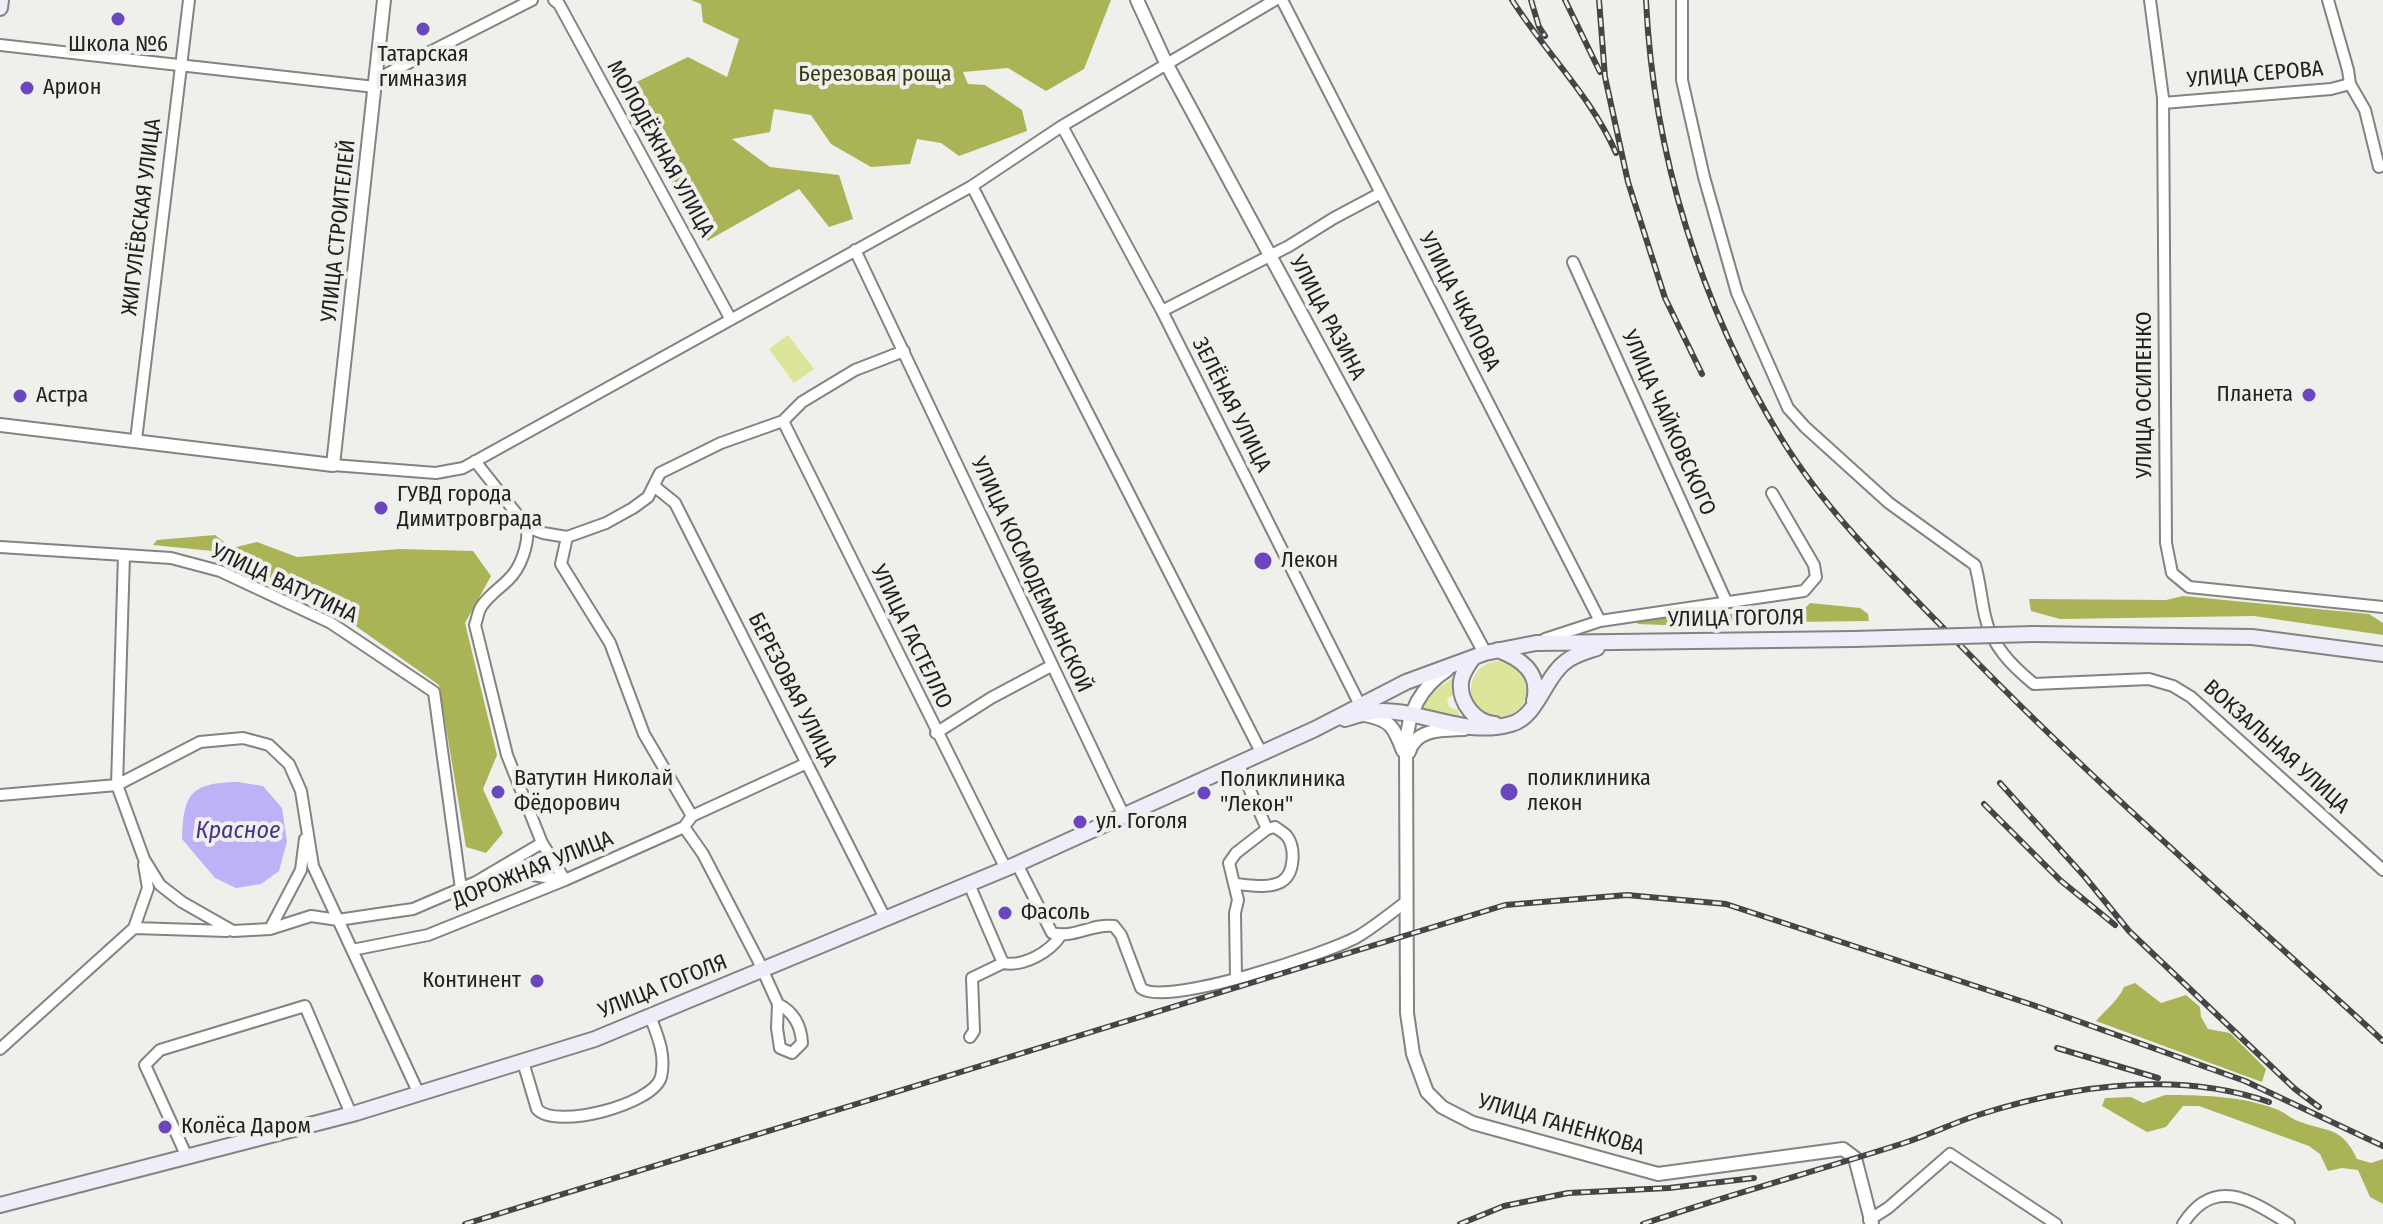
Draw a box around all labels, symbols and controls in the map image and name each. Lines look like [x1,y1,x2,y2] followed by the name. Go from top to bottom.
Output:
[109,10,127,28] marker: Школа №6
[414,20,432,38] marker: Татарская гимназия
[68,32,168,58] place label: Школа №6
[377,42,469,94] place label: Татарская гимназия
[601,56,719,242] street label: МОЛОДЁЖНАЯ УЛИЦА
[2186,56,2324,94] street label: УЛИЦА СЕРОВА
[798,62,952,88] park label: Березовая роща
[43,75,101,101] place label: Арион
[18,79,36,97] marker: Арион
[117,117,167,317] street label: ЖИГУЛЁВСКАЯ УЛИЦА
[316,138,362,324] street label: УЛИЦА СТРОИТЕЛЕЙ
[1413,228,1505,376] street label: УЛИЦА ЧКАЛОВА
[1283,251,1371,385] street label: УЛИЦА РАЗИНА
[2132,311,2158,479] street label: УЛИЦА ОСИПЕНКО
[1615,326,1721,520] street label: УЛИЦА ЧАЙКОВСКОГО
[1186,333,1276,477] street label: ЗЕЛЁНАЯ УЛИЦА
[2217,382,2293,408] place label: Планета
[36,383,88,409] place label: Астра
[2300,386,2318,404] marker: Планета
[11,387,29,405] marker: Астра
[965,453,1097,697] street label: УЛИЦА КОСМОДЕМЬЯНСКОЙ
[397,482,542,534] place label: ГУВД города Димитровграда
[372,499,390,517] marker: ГУВД города Димитровграда
[207,539,361,629] street label: УЛИЦА ВАТУТИНА
[1281,548,1338,574] place label: Лекон
[1252,550,1274,572] marker: Лекон
[865,561,957,713] street label: УЛИЦА ГАСТЕЛЛО
[1668,605,1804,633] street label: УЛИЦА ГОГОЛЯ
[742,608,842,772] street label: БЕРЕЗОВАЯ УЛИЦА
[2198,675,2354,819] street label: ВОКЗАЛЬНАЯ УЛИЦА
[514,766,673,818] place label: Ватутин Николай Фёдорович
[1527,766,1651,818] place label: поликлиника лекон
[1220,767,1345,818] place label: Поликлиника "Лекон"
[1498,781,1520,803] marker: поликлиника лекон
[489,783,507,801] marker: Ватутин Николай Фёдорович
[1195,784,1213,802] marker: Поликлиника "Лекон"
[1096,809,1188,835] place label: ул. Гоголя
[1071,813,1089,831] marker: ул. Гоголя
[196,817,280,845] water label: Красное
[449,826,617,914] street label: ДОРОЖНАЯ УЛИЦА
[1021,900,1090,926] place label: Фасоль
[996,904,1014,922] marker: Фасоль
[595,949,731,1025] street label: УЛИЦА ГОГОЛЯ
[422,968,521,994] place label: Континент
[528,972,546,990] marker: Континент
[1475,1089,1647,1161] street label: УЛИЦА ГАНЕНКОВА
[181,1114,311,1140] place label: Колёса Даром
[156,1118,174,1136] marker: Колёса Даром

